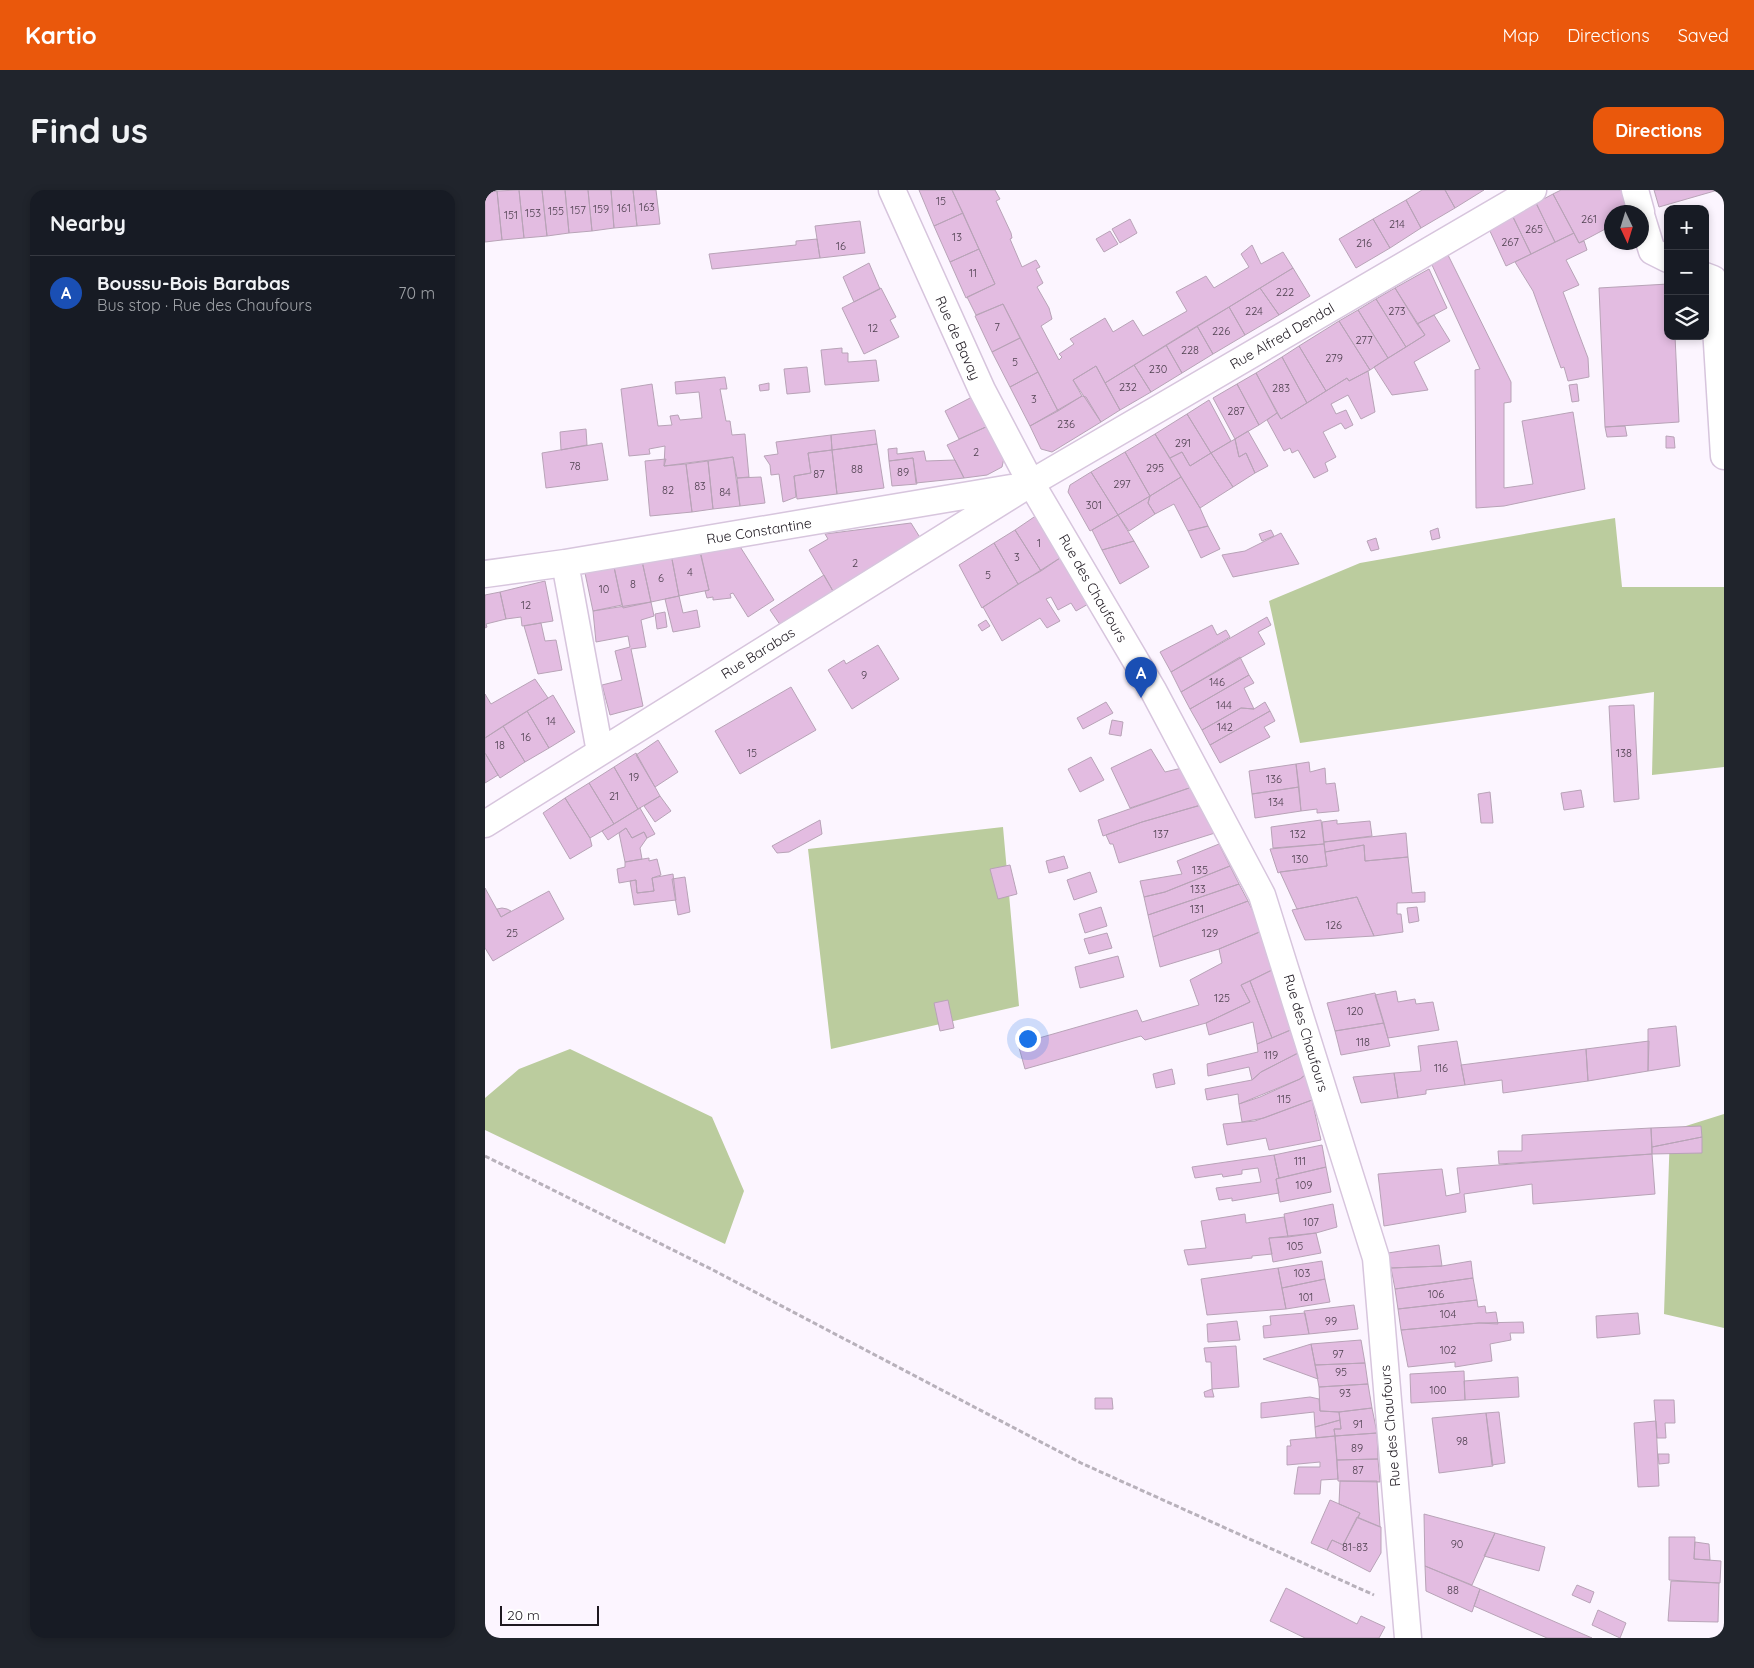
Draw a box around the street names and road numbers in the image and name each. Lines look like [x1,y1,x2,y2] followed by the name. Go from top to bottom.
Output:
[931,293,985,383] street label: Rue de Bavay
[1226,299,1338,373] street label: Rue Alfred Dendal
[705,514,813,548] street label: Rue Constantine
[1055,531,1131,645] street label: Rue des Chaufours
[718,623,798,683] street label: Rue Barabas
[1280,972,1332,1094] street label: Rue des Chaufours
[1376,1364,1404,1488] street label: Rue des Chaufours

